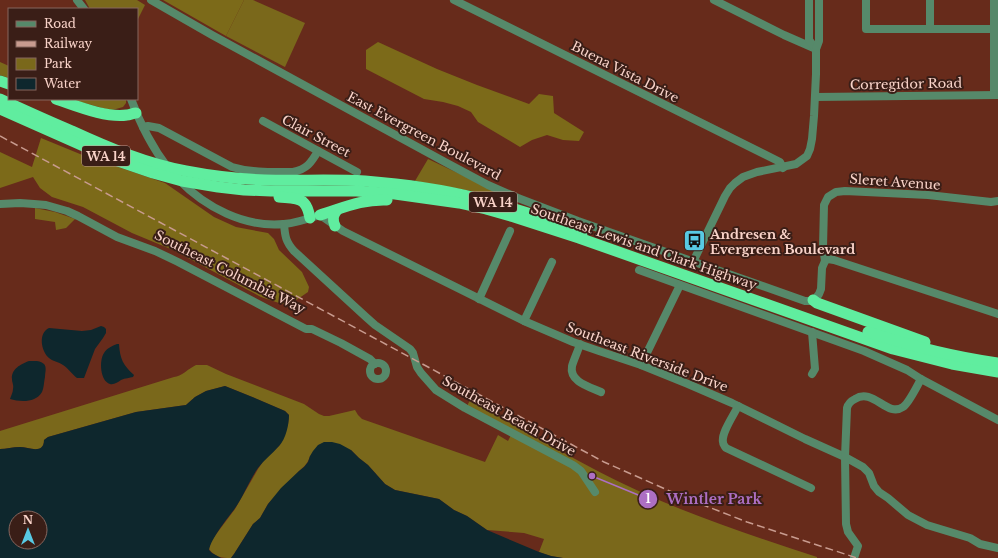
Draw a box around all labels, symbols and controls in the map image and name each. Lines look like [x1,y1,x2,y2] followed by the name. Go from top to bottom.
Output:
[8,8,138,100] legend
[44,16,76,31] text: Road
[44,36,93,51] text: Railway
[568,38,682,106] street label: Buena Vista Drive
[44,56,72,71] text: Park
[850,75,963,93] street label: Corregidor Road
[43,76,81,91] text: Water
[344,88,504,184] street label: East Evergreen Boulevard
[279,111,353,161] street label: Clair Street
[82,146,130,166] road number: WA 14
[849,170,941,194] street label: Sleret Avenue
[469,192,517,212] road number: WA 14
[529,200,760,294] street label: Southeast Lewis and Clark Highway
[709,226,855,258] place label: Andresen & Evergreen Boulevard
[152,227,309,318] street label: Southeast Columbia Way
[682,228,708,254] bus stop icon: Andresen & Evergreen Boulevard
[564,318,730,396] street label: Southeast Riverside Drive
[439,372,579,460] street label: Southeast Beach Drive
[638,486,770,512] callout: Wintler Park
[665,490,762,508] text: Wintler Park
[645,491,651,506] text: 1
[8,510,48,550] north arrow
[23,513,34,527] text: N

